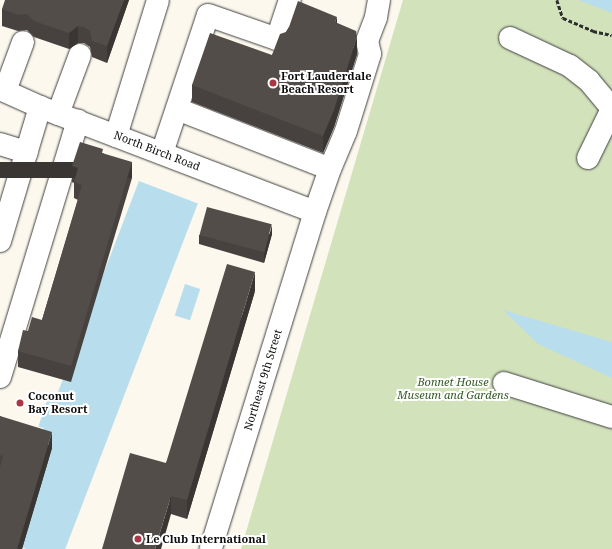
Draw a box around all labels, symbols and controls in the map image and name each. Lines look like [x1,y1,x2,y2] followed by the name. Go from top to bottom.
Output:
[281,70,371,96] place label: Fort Lauderdale Beach Resort
[268,78,278,88] marker: Fort Lauderdale Beach Resort
[112,128,202,174] street label: North Birch Road
[241,328,285,432] street label: Northeast 9th Street
[397,376,509,402] park label: Bonnet House Museum and Gardens
[28,390,87,416] place label: Coconut Bay Resort
[15,398,25,408] marker: Coconut Bay Resort
[146,532,266,546] place label: Le Club International
[133,534,143,544] marker: Le Club International

